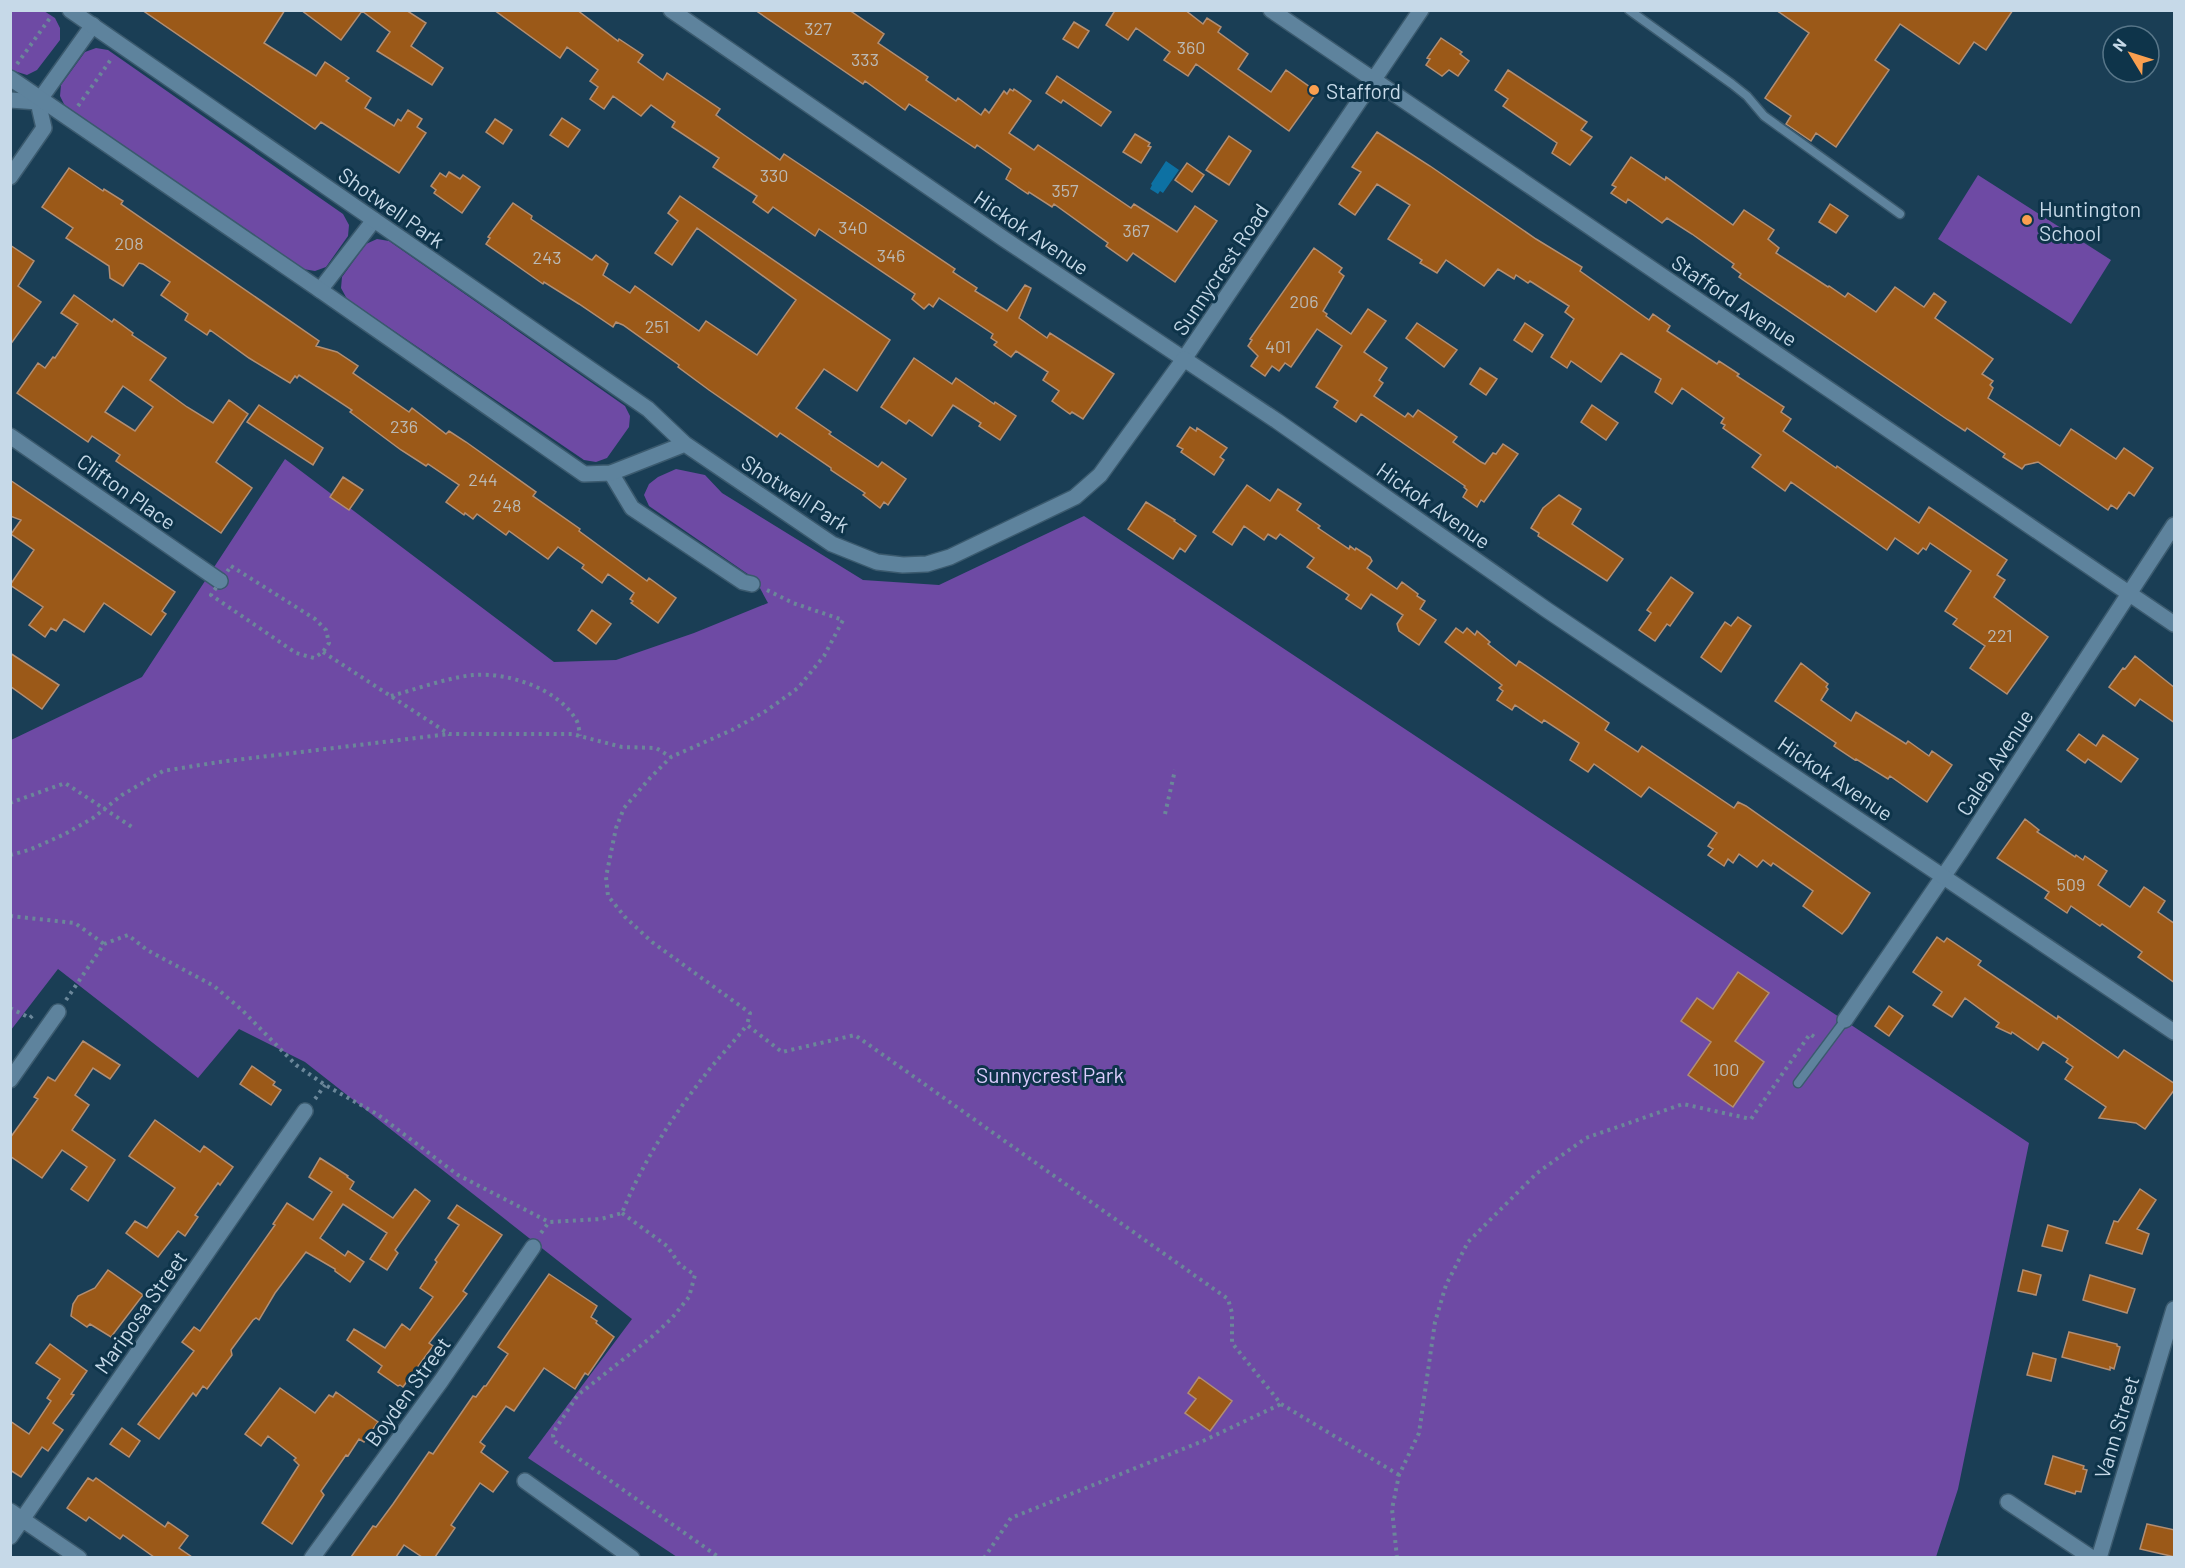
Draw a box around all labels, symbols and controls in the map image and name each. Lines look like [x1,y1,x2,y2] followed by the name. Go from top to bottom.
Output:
[804,17,832,39] house number: 327
[2101,24,2161,84] north arrow
[2108,34,2130,54] text: N
[1177,36,1205,58] house number: 360
[851,48,879,70] house number: 333
[1326,78,1401,103] place label: Stafford
[1307,83,1321,97] marker: Stafford
[334,161,450,253] street label: Shotwell Park
[760,164,788,186] house number: 330
[1051,179,1079,201] house number: 357
[970,184,1094,280] street label: Hickok Avenue
[2039,196,2141,245] place label: Huntington School
[1167,199,1273,339] street label: Sunnycrest Road
[2020,213,2034,227] marker: Huntington School
[838,216,868,238] house number: 340
[1122,219,1150,241] house number: 367
[114,232,144,254] house number: 208
[877,244,905,266] house number: 346
[533,246,561,268] house number: 243
[1668,249,1802,351] street label: Stafford Avenue
[1289,290,1319,312] house number: 206
[645,315,669,337] house number: 251
[1265,335,1291,357] house number: 401
[390,415,418,437] house number: 236
[73,448,181,534] street label: Clifton Place
[737,449,855,537] street label: Shotwell Park
[1372,457,1496,553] street label: Hickok Avenue
[468,468,498,490] house number: 244
[493,494,521,516] house number: 248
[1987,624,2013,646] house number: 221
[1950,704,2038,820] street label: Caleb Avenue
[1774,730,1898,826] street label: Hickok Avenue
[2057,873,2085,895] house number: 509
[1713,1058,1739,1080] house number: 100
[976,1062,1124,1087] park label: Sunnycrest Park
[88,1246,192,1378] street label: Mariposa Street
[359,1331,455,1451] street label: Boyden Street
[2089,1373,2143,1481] street label: Vann Street

